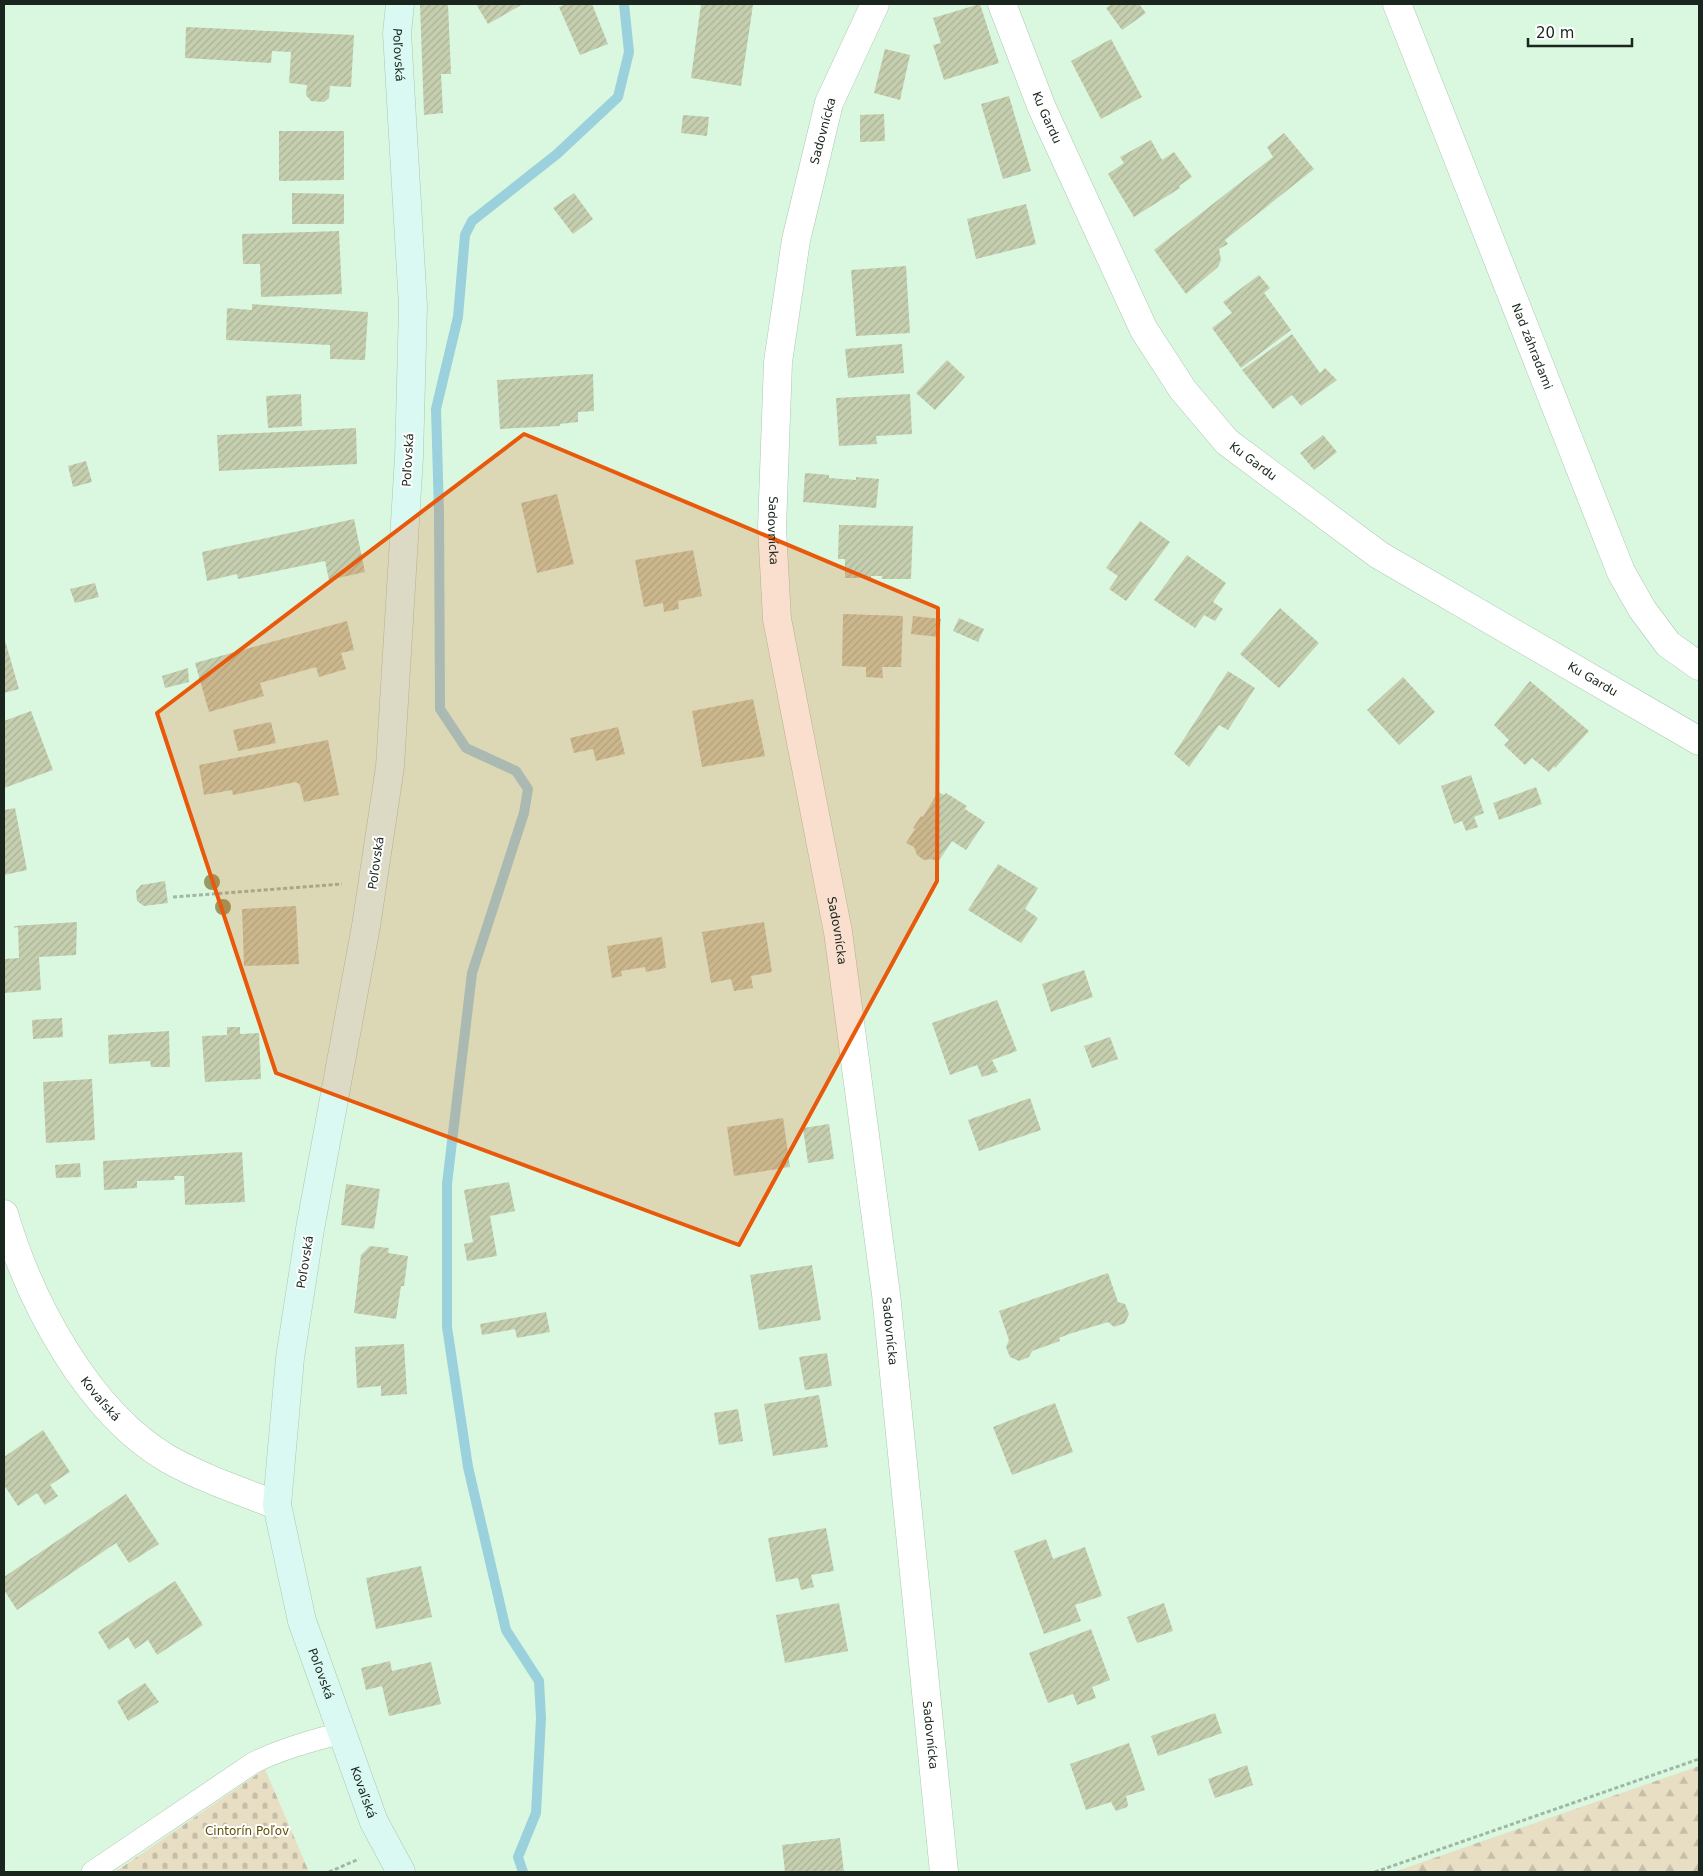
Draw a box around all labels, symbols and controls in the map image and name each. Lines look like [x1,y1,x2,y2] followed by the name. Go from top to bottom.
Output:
[1528,15,1632,47] scale bar
[1536,24,1574,42] text: 20 m
[390,27,407,82] street label: Poľovská
[1029,90,1064,146] street label: Ku Gardu
[807,96,839,166] street label: Sadovnícka
[1509,301,1555,391] street label: Nad záhradami
[400,433,416,487] street label: Poľovská
[1227,439,1280,484] street label: Ku Gardu
[765,496,781,565] street label: Sadovnícka
[1565,659,1620,699] street label: Ku Gardu
[365,836,387,890] street label: Poľovská
[824,895,849,965] street label: Sadovnícka
[294,1235,316,1289] street label: Poľovská
[879,1296,900,1366] street label: Sadovnícka
[78,1374,123,1424] street label: Kovaľská
[305,1646,337,1701] street label: Poľovská
[920,1700,941,1770] street label: Sadovnícka
[348,1765,379,1820] street label: Kovaľská
[205,1824,289,1838] park label: Cintorín Poľov

